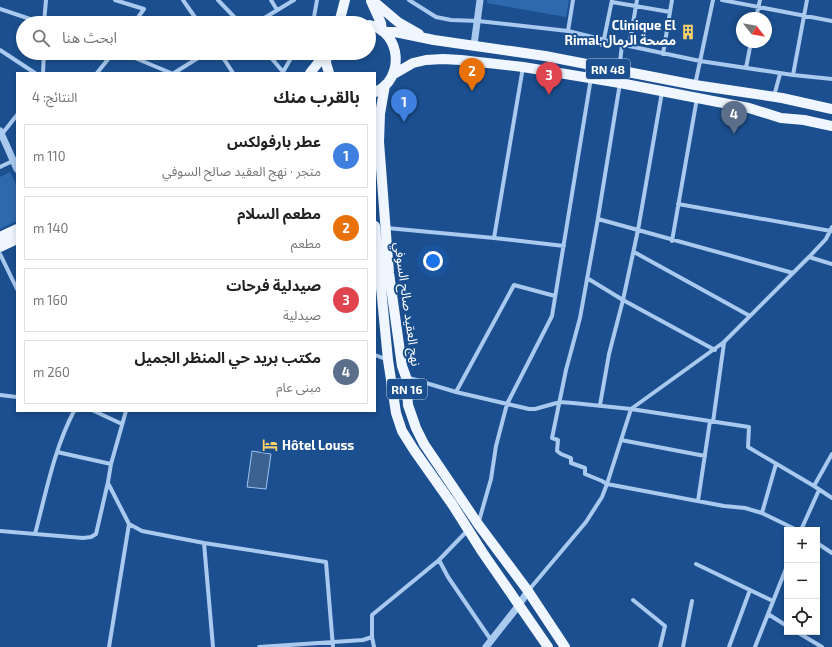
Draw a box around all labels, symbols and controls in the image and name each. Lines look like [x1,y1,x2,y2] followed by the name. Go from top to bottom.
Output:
[736,12,772,48] north arrow
[16,16,376,60] search box
[564,17,677,48] place label: Clinique El Rimal,مصحة الرمال
[679,23,697,41] building icon: Clinique El Rimal,مصحة الرمال
[30,27,52,49] icon: search
[62,28,117,46] text: ابحث هنا
[459,58,485,91] pin: 2
[586,59,630,79] road number: RN 48
[536,62,562,95] pin: 3
[273,86,360,106] text: بالقرب منك
[32,89,77,105] text: النتائج: 4
[391,89,417,122] pin: 1
[721,101,747,134] pin: 4
[227,132,321,150] text: عطر بارفولكس
[33,148,65,164] text: 110 m
[343,148,349,164] text: 1
[162,163,321,179] text: متجر · نهج العقيد صالح السوفي
[237,204,321,222] text: مطعم السلام
[33,220,68,236] text: 140 m
[342,220,350,236] text: 2
[291,235,321,251] text: مطعم
[388,241,425,367] street label: نهج العقيد صالح السوفي
[423,251,443,271] your location
[226,276,321,294] text: صيدلية فرحات
[33,292,68,308] text: 160 m
[342,292,350,308] text: 3
[283,307,321,323] text: صيدلية
[134,348,321,366] text: مكتب بريد حي المنظر الجميل
[33,364,70,380] text: 260 m
[342,364,350,380] text: 4
[276,379,321,395] text: مبنى عام
[387,379,427,399] road number: RN 16
[261,436,279,454] hotel icon: Hôtel Louss
[282,437,354,453] place label: Hôtel Louss
[784,527,820,635] map controls
[784,527,820,563] button: +
[784,563,820,599] button: −
[784,599,820,635] button: locate

